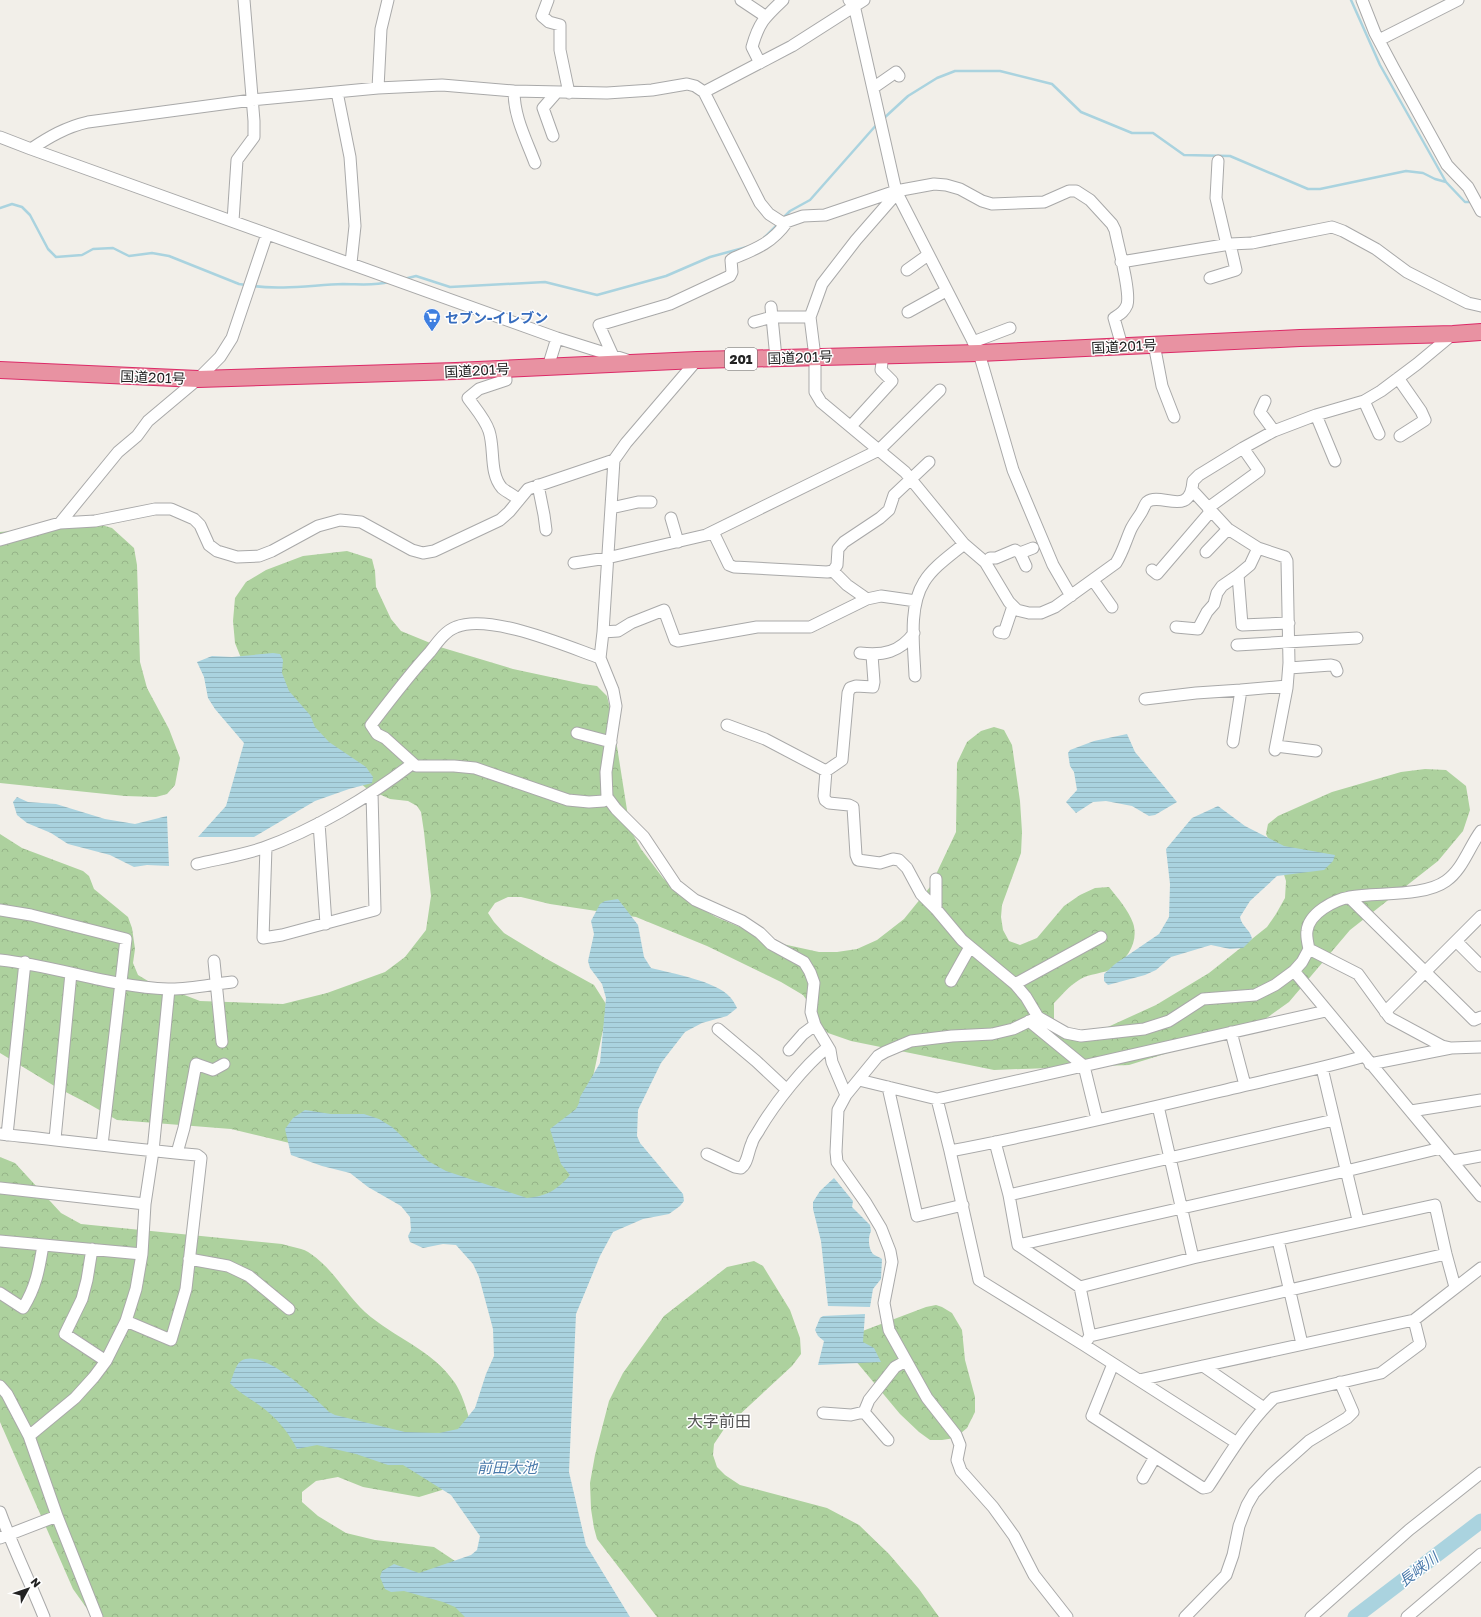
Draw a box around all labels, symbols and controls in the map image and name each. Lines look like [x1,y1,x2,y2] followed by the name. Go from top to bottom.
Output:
[422,307,442,332] supermarket icon: セブン-イレブン
[445,309,548,326] place label: セブン-イレブン
[1091,336,1157,356] street label: 国道201号
[767,347,833,367] street label: 国道201号
[725,348,757,370] road number: 201
[444,360,510,380] street label: 国道201号
[120,367,186,387] street label: 国道201号
[687,1411,751,1431] district label: 大字前田
[477,1458,539,1476] water label: 前田大池
[1395,1547,1443,1590] water label: 長峡川
[8,1569,48,1609] north arrow
[28,1575,44,1590] text: N

